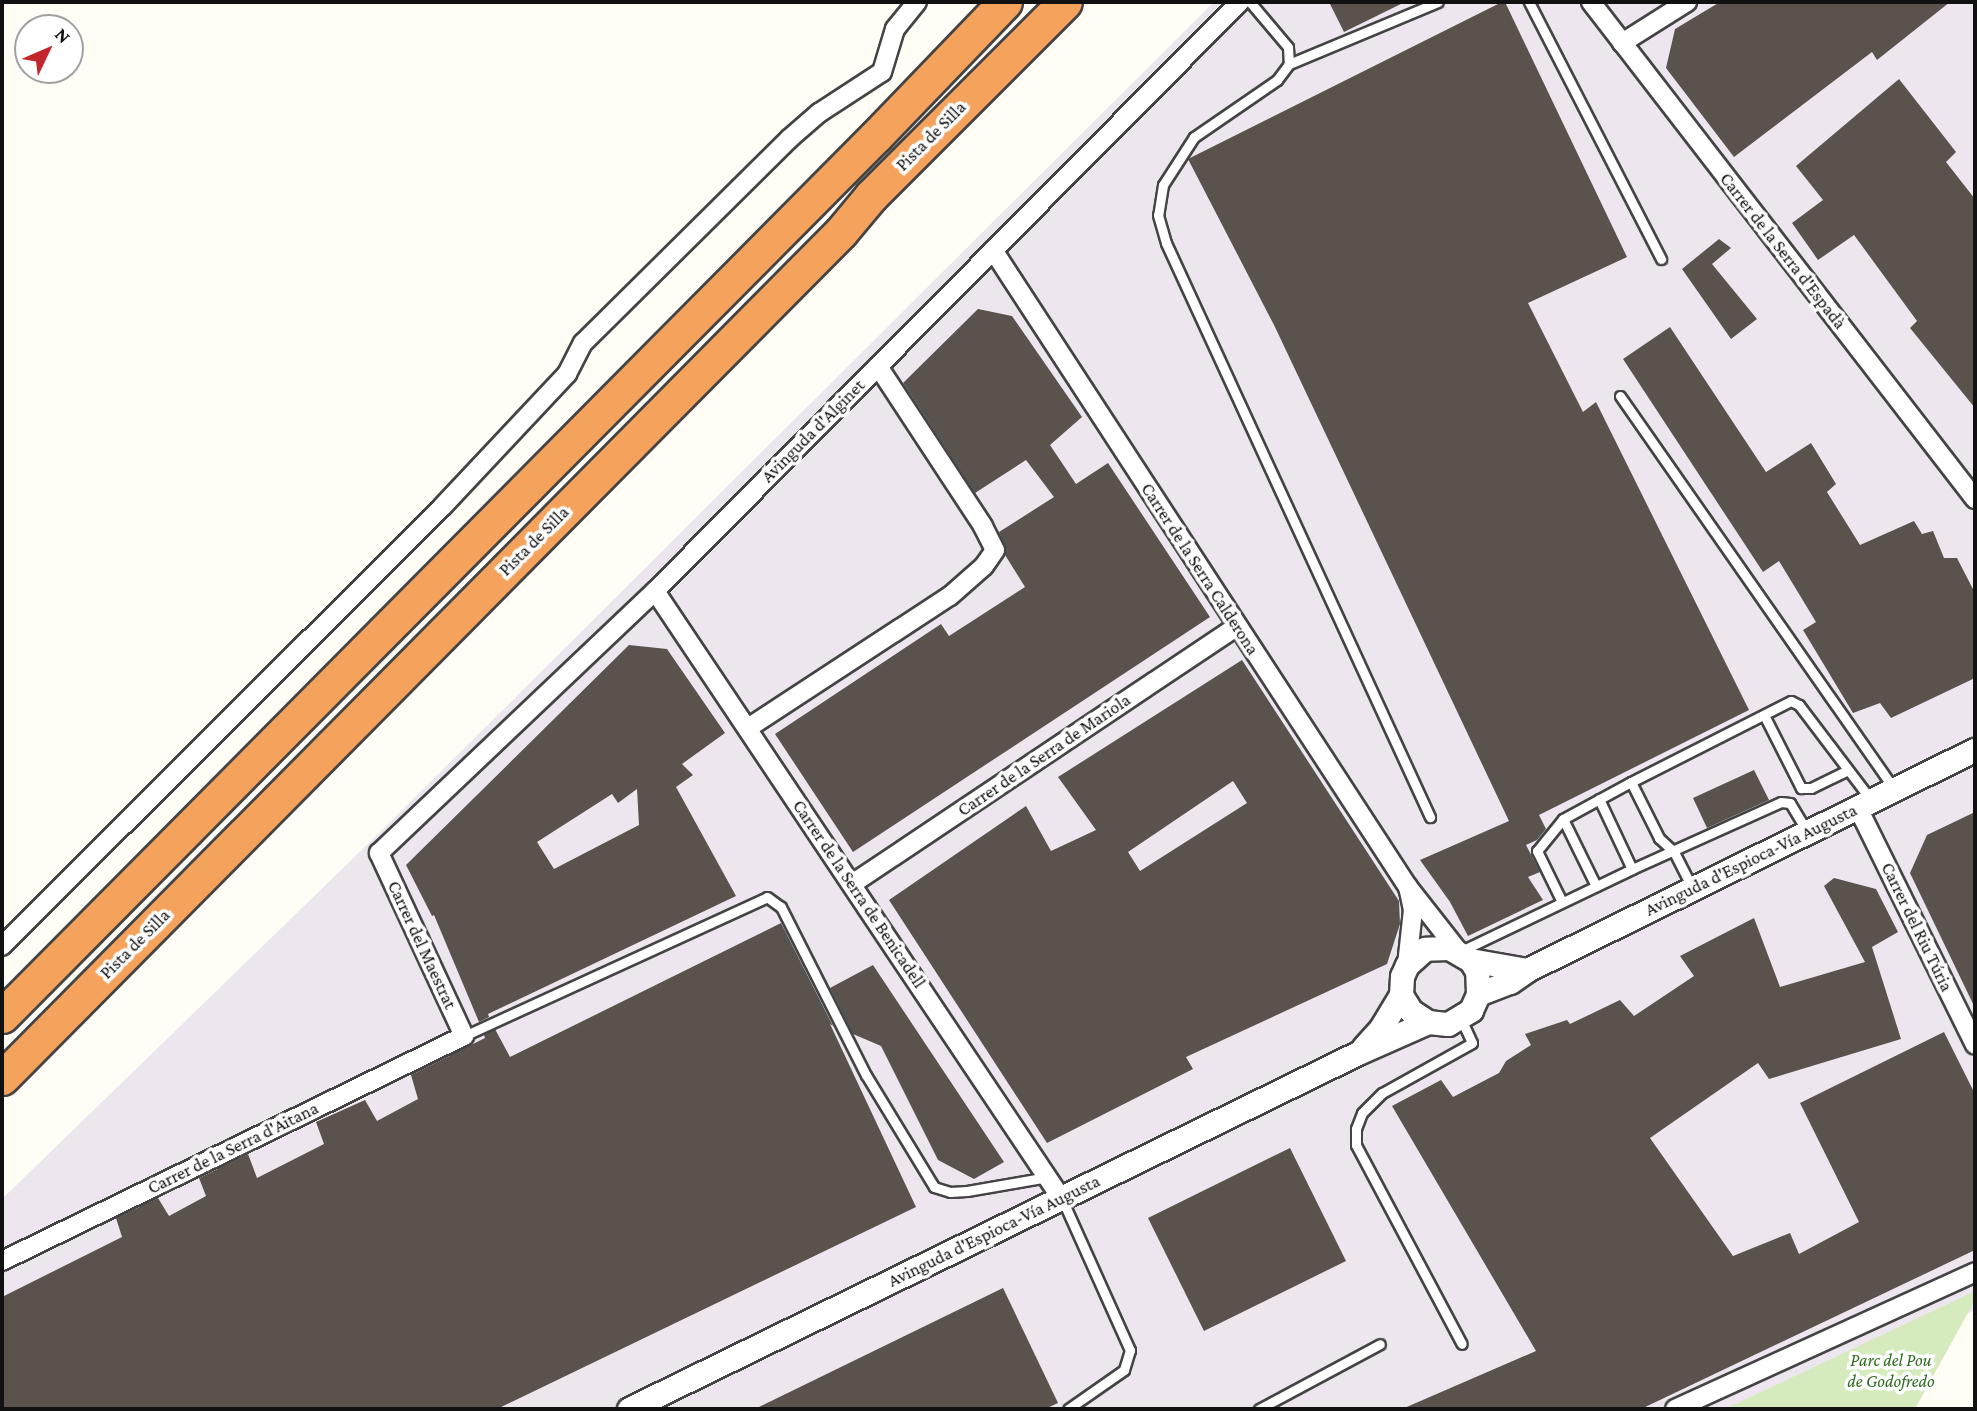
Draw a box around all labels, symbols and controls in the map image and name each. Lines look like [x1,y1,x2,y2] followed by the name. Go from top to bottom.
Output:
[14,14,84,84] north arrow
[51,23,75,47] text: N
[892,97,970,175] street label: Pista de Silla
[1715,168,1851,334] street label: Carrer de la Serra d'Espadà
[757,375,869,487] street label: Avinguda d'Alginet
[1136,479,1264,659] street label: Carrer de la Serra Calderona
[495,502,573,580] street label: Pista de Silla
[953,689,1135,821] street label: Carrer de la Serra de Mariola
[788,796,930,992] street label: Carrer de la Serra de Benicadell
[1642,799,1860,921] street label: Avinguda d'Espioca-Vía Augusta
[1876,859,1958,995] street label: Carrer del Riu Túria
[383,877,461,1013] street label: Carrer del Maestrat
[96,905,174,983] street label: Pista de Silla
[144,1097,322,1199] street label: Carrer de la Serra d'Aitana
[885,1170,1103,1292] street label: Avinguda d'Espioca-Vía Augusta
[1847,1350,1935,1392] park label: Parc del Pou de Godofredo

